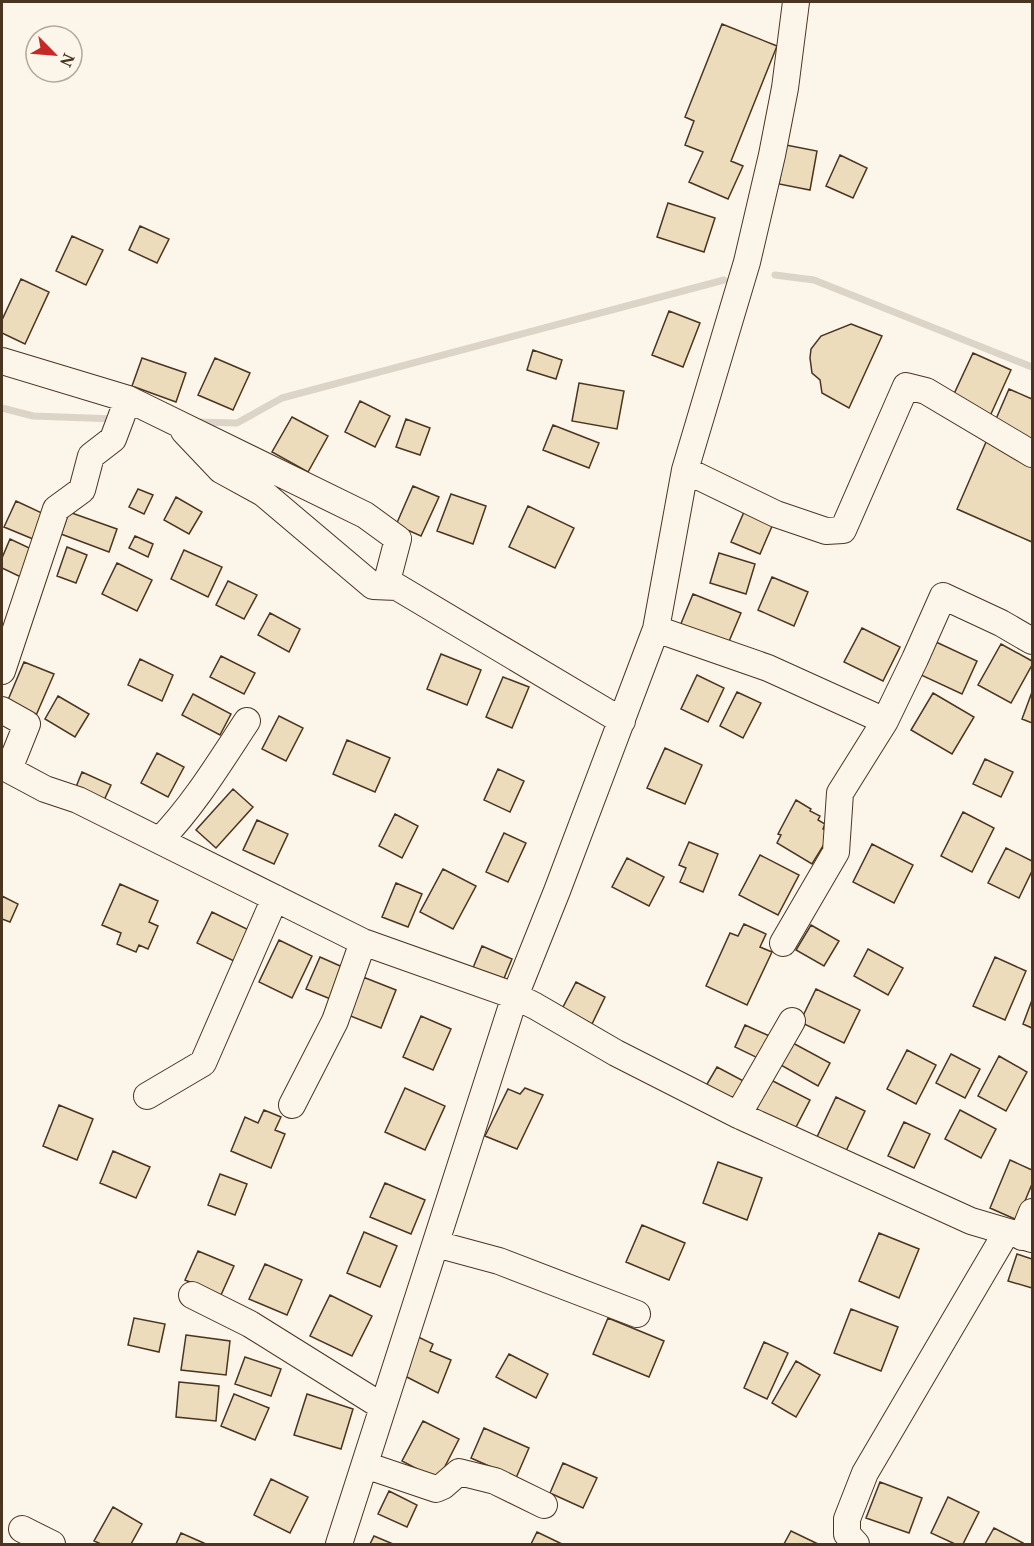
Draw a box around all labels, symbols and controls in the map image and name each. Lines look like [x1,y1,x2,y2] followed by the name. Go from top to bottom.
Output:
[24,24,84,84] north arrow
[55,50,80,71] text: N

